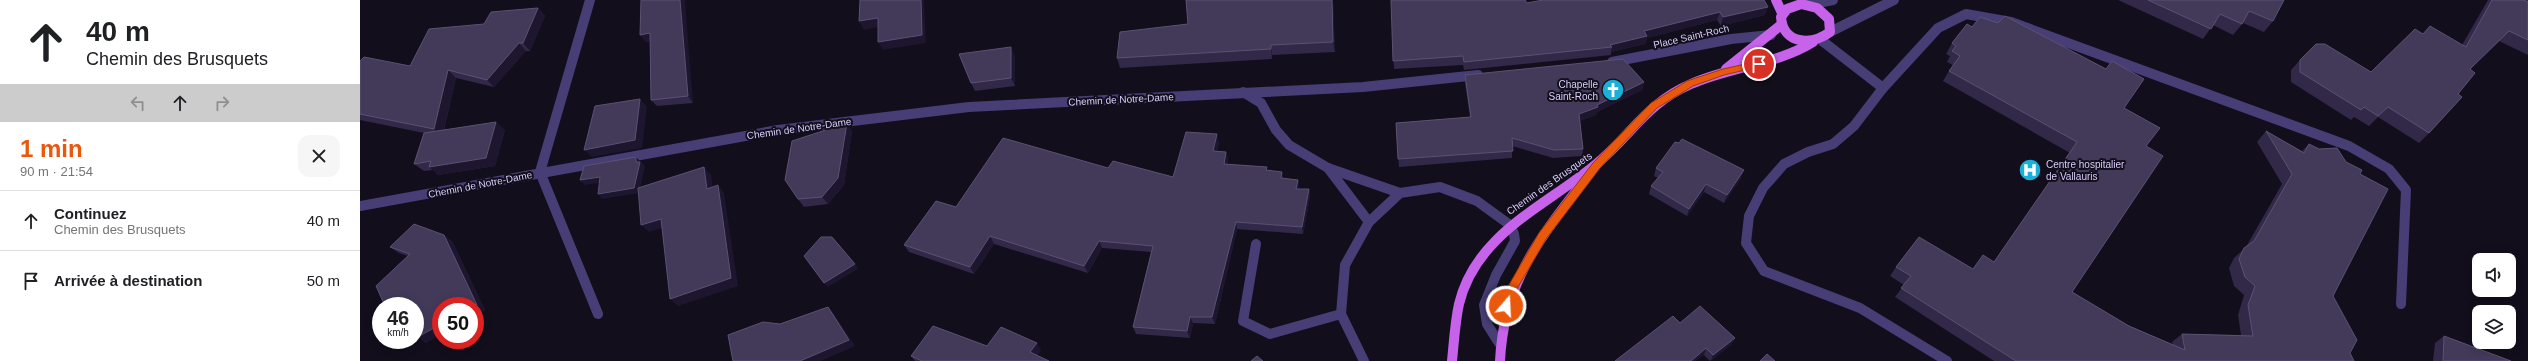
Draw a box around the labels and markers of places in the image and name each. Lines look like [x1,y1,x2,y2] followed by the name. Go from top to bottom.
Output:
[1742,47,1776,81] pin
[1600,77,1626,103] church icon: Chapelle Saint-Roch
[1549,79,1598,102] place label: Chapelle Saint-Roch
[2017,157,2043,183] hospital icon: Centre hospitalier de Vallauris
[2046,159,2125,182] place label: Centre hospitalier de Vallauris

